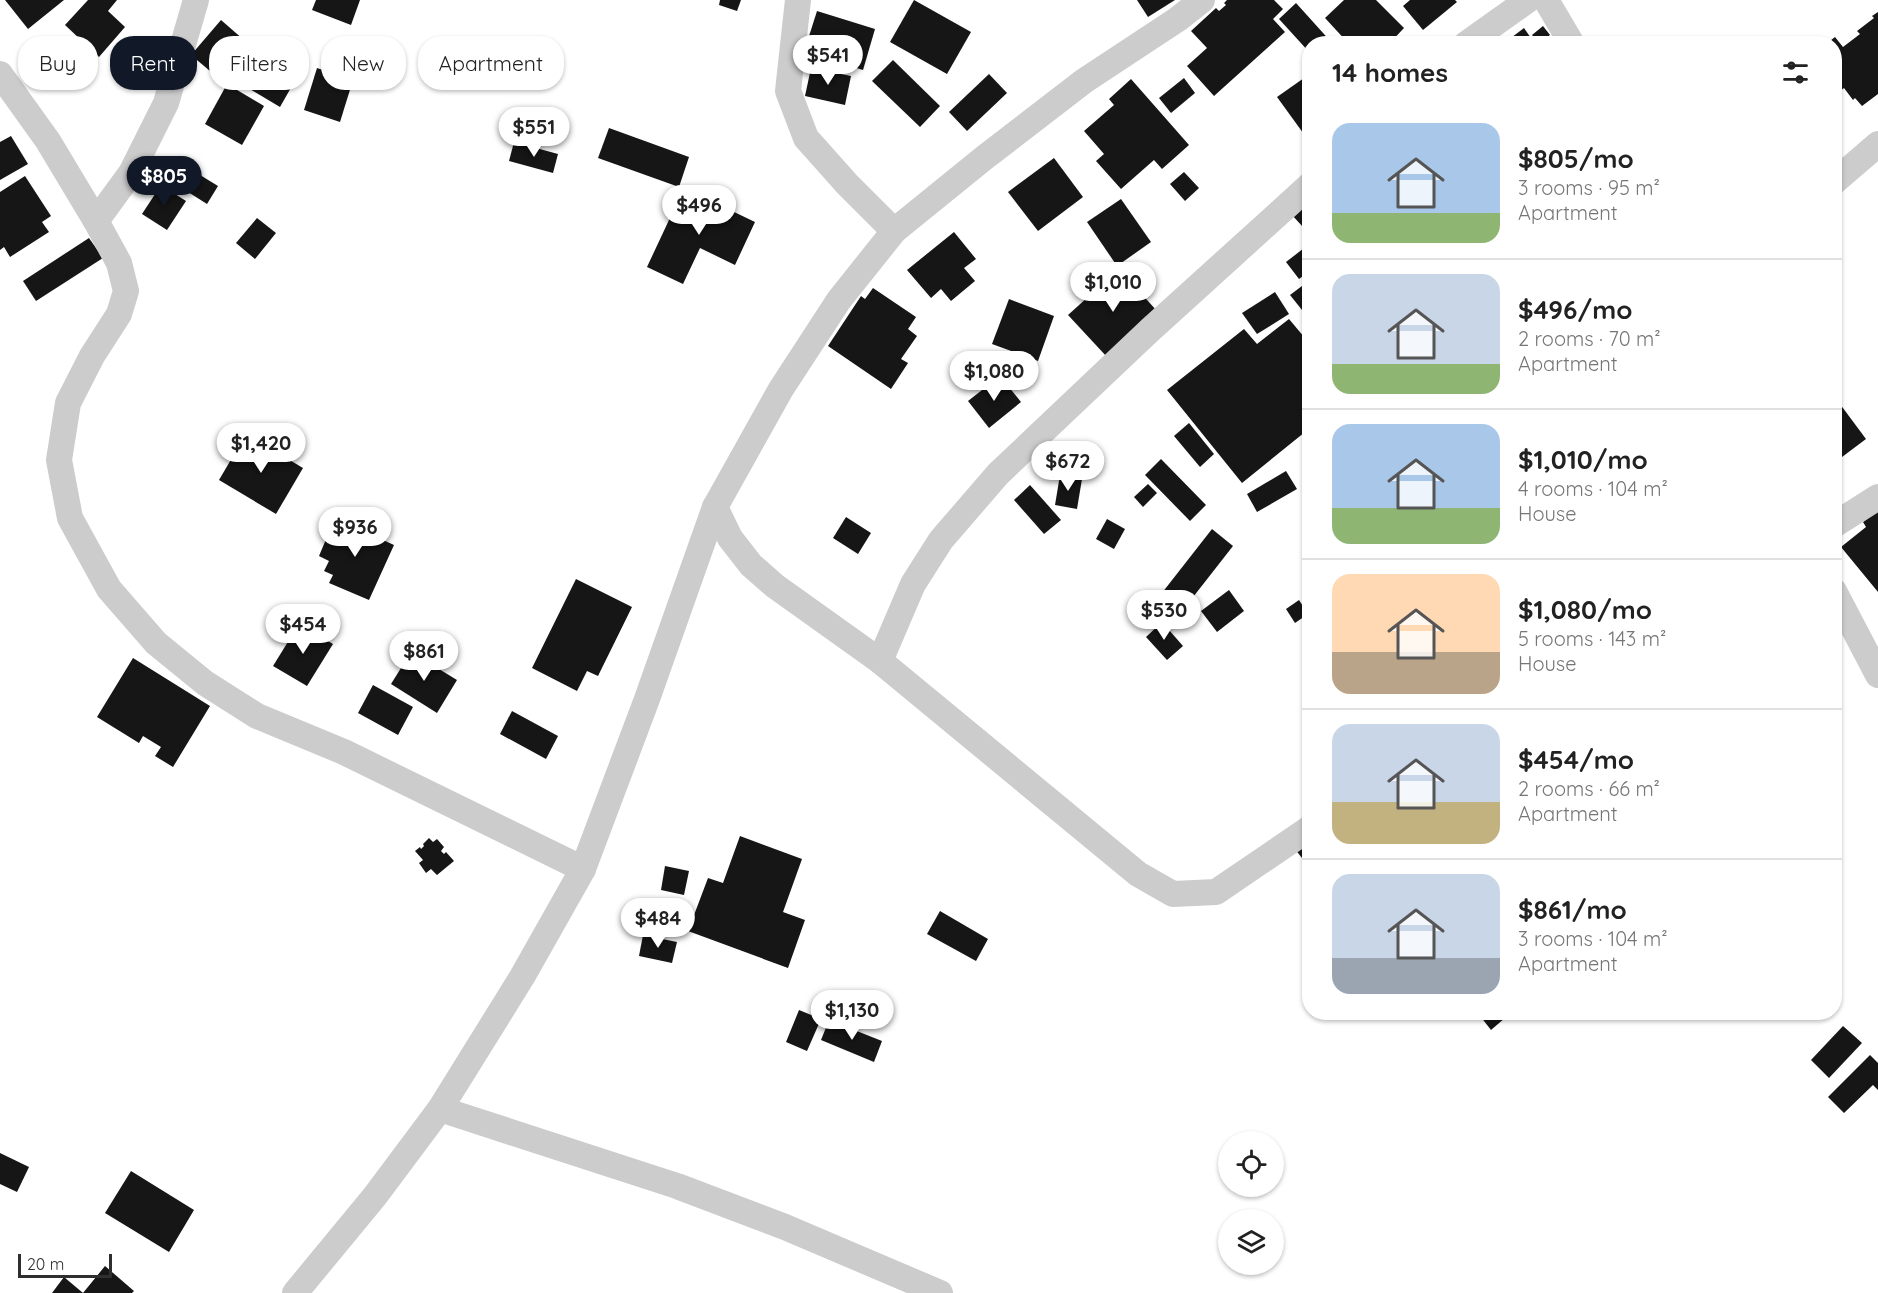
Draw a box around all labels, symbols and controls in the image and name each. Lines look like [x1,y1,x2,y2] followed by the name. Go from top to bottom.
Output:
[792,35,864,86] pin: $541
[18,36,98,90] chip: Buy
[110,36,197,90] chip: Rent
[209,36,309,90] chip: Filters
[321,36,406,90] chip: New
[418,36,564,90] chip: Apartment
[807,42,849,67] text: $541
[1332,56,1448,89] text: 14 homes
[1779,56,1812,89] icon: filters
[498,107,570,158] pin: $551
[513,114,555,139] text: $551
[1518,142,1634,175] text: $805/mo
[1380,147,1452,219] icon: home
[128,156,200,207] pin: $805
[141,163,187,188] text: $805
[1518,175,1660,200] text: 3 rooms · 95 m²
[663,185,735,236] pin: $496
[676,192,722,217] text: $496
[1518,200,1618,225] text: Apartment
[1064,262,1162,313] pin: $1,010
[1084,269,1142,294] text: $1,010
[1518,293,1632,326] text: $496/mo
[1380,298,1452,370] icon: home
[1518,326,1661,351] text: 2 rooms · 70 m²
[945,351,1043,402] pin: $1,080
[1518,351,1618,376] text: Apartment
[964,358,1024,383] text: $1,080
[212,423,310,474] pin: $1,420
[231,430,291,455] text: $1,420
[1032,441,1104,492] pin: $672
[1518,443,1648,476] text: $1,010/mo
[1045,448,1091,473] text: $672
[1380,448,1452,520] icon: home
[1518,476,1668,501] text: 4 rooms · 104 m²
[1518,501,1577,526] text: House
[319,507,391,558] pin: $936
[332,514,378,539] text: $936
[1128,590,1200,641] pin: $530
[1518,593,1652,626] text: $1,080/mo
[1141,597,1187,622] text: $530
[1380,598,1452,670] icon: home
[267,604,339,655] pin: $454
[280,611,326,636] text: $454
[1518,626,1666,651] text: 5 rooms · 143 m²
[388,631,460,682] pin: $861
[403,638,445,663] text: $861
[1518,651,1577,676] text: House
[1518,743,1634,776] text: $454/mo
[1380,748,1452,820] icon: home
[1518,776,1660,801] text: 2 rooms · 66 m²
[1518,801,1618,826] text: Apartment
[1518,893,1627,926] text: $861/mo
[622,898,694,949] pin: $484
[1380,898,1452,970] icon: home
[635,905,681,930] text: $484
[1518,926,1668,951] text: 3 rooms · 104 m²
[1518,951,1618,976] text: Apartment
[803,990,901,1041] pin: $1,130
[825,997,879,1022] text: $1,130
[1218,1131,1284,1275] map controls
[1218,1131,1284,1197] button: locate
[1218,1209,1284,1275] button: layers
[18,1251,112,1278] scale bar
[27,1254,64,1274] text: 20 m

